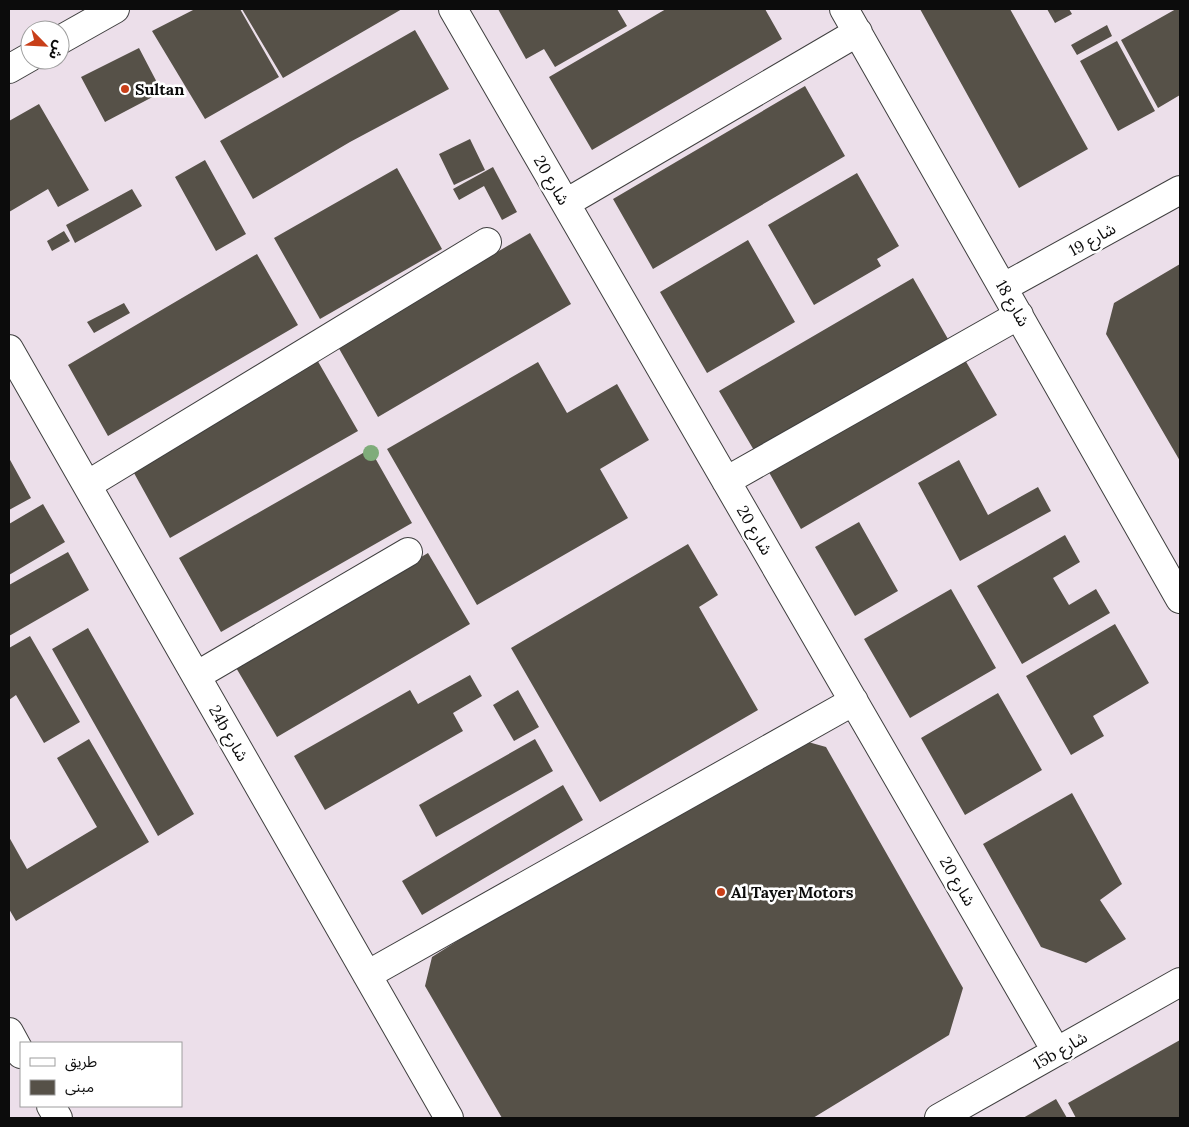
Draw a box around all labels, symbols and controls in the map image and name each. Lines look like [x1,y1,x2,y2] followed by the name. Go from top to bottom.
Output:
[20,20,70,70] north arrow
[45,38,69,63] text: ش
[135,79,184,99] place label: Sultan
[119,83,131,95] marker: Sultan
[527,152,574,210] street label: شارع 20
[1065,218,1120,263] street label: شارع 19
[989,276,1034,331] street label: شارع 18
[730,502,777,560] street label: شارع 20
[202,701,253,766] street label: 24b شارع
[933,853,980,911] street label: شارع 20
[731,882,854,902] place label: Al Tayer Motors
[715,886,727,898] marker: Al Tayer Motors
[1029,1027,1092,1076] street label: 15b شارع
[20,1042,182,1107] legend
[65,1052,97,1072] text: طريق
[65,1077,94,1096] text: مبنى

